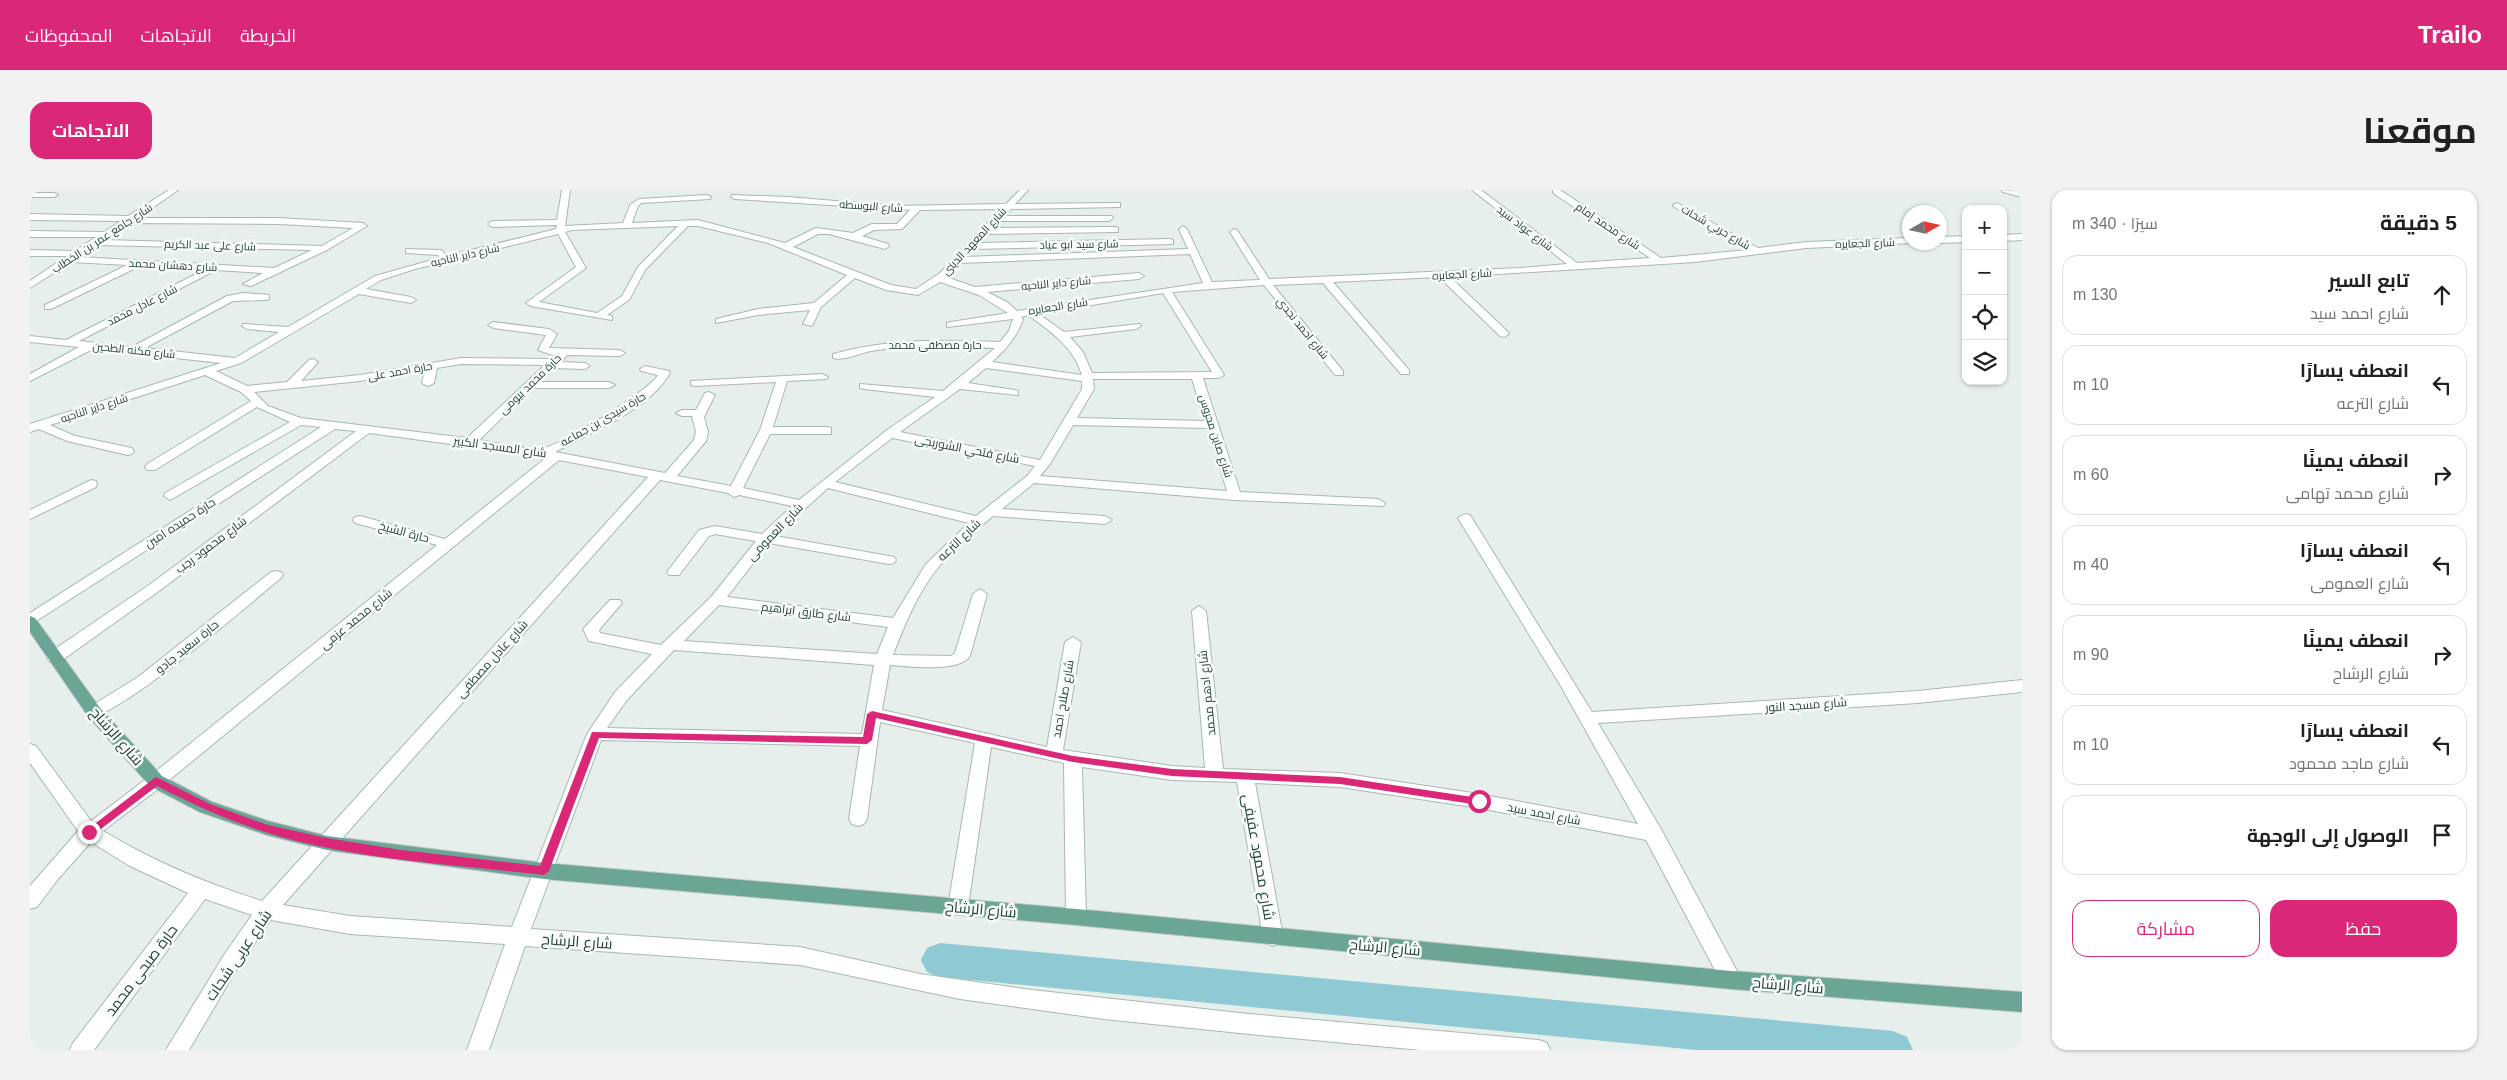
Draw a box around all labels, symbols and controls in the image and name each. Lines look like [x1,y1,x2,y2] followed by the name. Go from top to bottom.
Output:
[2418,21,2482,48] text: Trailo
[25,26,113,46] text: المحفوظات
[141,26,212,46] text: الاتجاهات
[240,26,296,46] text: الخريطة
[30,102,152,159] button: الاتجاهات
[2363,111,2477,150] text: موقعنا
[839,198,903,216] street label: شارع البوسطه
[1573,200,1642,253] street label: شارع محمد إمام
[49,201,156,277] street label: شارع جامع عمر بن الخطاب
[1494,203,1555,254] street label: شارع عواد سيد
[1678,203,1752,254] street label: شارع حربي شحات
[940,205,1010,279] street label: شارع المعهد الدينى
[1902,205,1947,250] north arrow
[1962,205,2007,385] map controls
[1962,205,2007,250] button: +
[2380,211,2457,234] text: 5 دقيقة
[2072,215,2158,232] text: سيرًا · 340 m
[1835,236,1895,252] street label: شارع الجعايره
[164,237,256,255] street label: شارع على عبد الكريم
[1039,237,1119,253] street label: شارع سيد ابو عياد
[430,241,501,271] street label: شارع داير الناحيه
[1962,250,2007,295] button: −
[128,257,218,275] street label: شارع دهشان محمد
[1432,266,1492,284] street label: شارع الجعايره
[2328,270,2409,291] text: تابع السير
[1021,274,1092,294] street label: شارع داير الناحيه
[2428,281,2456,309] icon: ahead
[105,282,180,330] street label: شارع عادل محمد
[2073,286,2117,303] text: 130 m
[1027,295,1089,319] street label: شارع الجعايره
[1272,295,1331,363] street label: شارع احمد نجدي
[1962,295,2007,340] button: locate
[2310,305,2409,322] text: شارع احمد سيد
[888,339,982,352] street label: حارة مصطفى محمد
[92,340,176,362] street label: شارع مكنه الطحين
[1962,340,2007,385] button: layers
[497,352,564,417] street label: حارة محمد بيومى
[367,359,433,384] street label: حارة احمد على
[2300,360,2409,381] text: انعطف يسارًا
[2428,371,2456,399] icon: left
[2073,376,2109,393] text: 10 m
[558,390,648,449] street label: حارة سيدى بن جماعه
[59,391,130,426] street label: شارع داير الناحيه
[1195,393,1235,480] street label: شارع صاين محروس
[2337,395,2409,412] text: شارع الترعه
[913,432,1021,469] street label: شارع فتحي الشوربجى
[452,433,547,461] street label: شارع المسجد الكبير
[2302,450,2409,471] text: انعطف يمينًا
[2428,461,2456,489] icon: right
[2073,466,2109,483] text: 60 m
[2286,485,2409,502] text: شارع محمد تهامى
[142,495,218,551] street label: حارة حميده امين
[744,500,807,564] street label: شارع العمومى
[173,514,250,577] street label: شارع محمود رجب
[935,516,984,565] street label: شارع الترعه
[377,519,431,546] street label: حارة الشيخ
[2300,540,2409,561] text: انعطف يسارًا
[2428,551,2456,579] icon: left
[2073,556,2109,573] text: 40 m
[2310,575,2409,592] text: شارع العمومى
[317,586,395,653] street label: شارع محمد عزمى
[760,600,852,625] street label: شارع طارق ابراهيم
[153,617,221,677] street label: حارة سعيد جادو
[453,617,531,701] street label: شارع عادل مصطفى
[2302,630,2409,651] text: انعطف يمينًا
[2428,641,2456,669] icon: right
[2073,646,2109,663] text: 90 m
[1196,649,1219,736] street label: شارع ادهم محمد
[1049,659,1078,739] street label: شارع صلاح احمد
[2333,665,2409,682] text: شارع الرشاح
[1764,695,1847,716] street label: شارع مسجد النور
[85,703,147,770] street label: شارع الرشاح
[2300,720,2409,741] text: انعطف يسارًا
[2428,731,2456,759] icon: left
[2073,736,2109,753] text: 10 m
[2289,755,2409,772] text: شارع ماجد محمود
[1468,790,1491,813] route start
[1237,793,1278,922] street label: شارع محمود عفيفى
[1506,800,1582,829] street label: شارع احمد سيد
[78,821,101,844] route end
[2428,821,2456,849] icon: arrive
[2247,825,2409,846] text: الوصول إلى الوجهة
[944,897,1017,924] street label: شارع الرشاح
[2072,900,2260,957] button: مشاركة
[2270,900,2457,957] button: حفظ
[201,906,277,1005] street label: شارع عربى شحات
[101,921,182,1020] street label: حارة صبحى محمد
[541,930,613,955] street label: شارع الرشاح
[1348,935,1421,962] street label: شارع الرشاح
[1751,973,1824,1000] street label: شارع الرشاح

